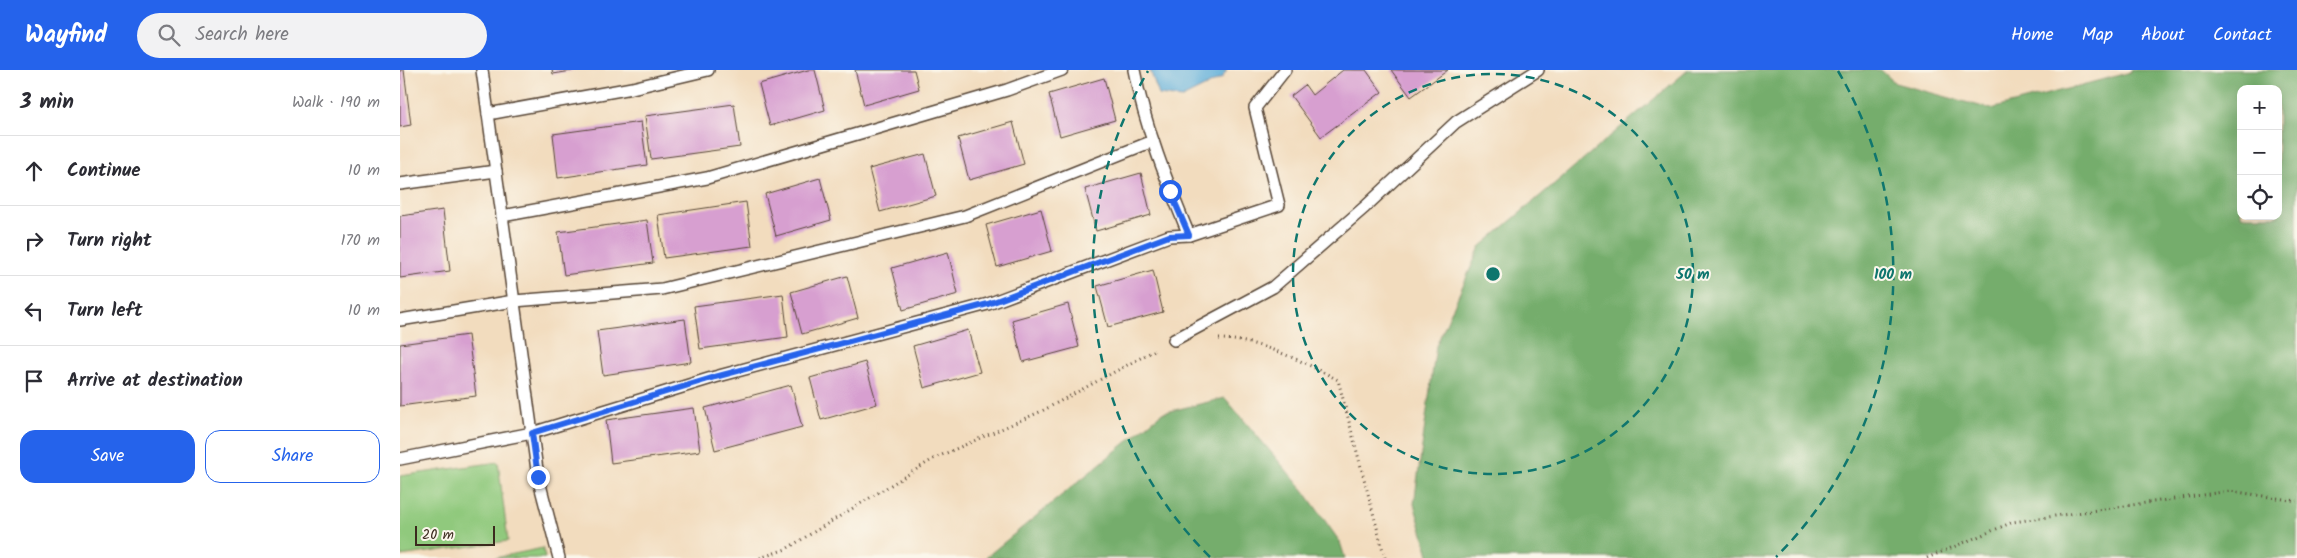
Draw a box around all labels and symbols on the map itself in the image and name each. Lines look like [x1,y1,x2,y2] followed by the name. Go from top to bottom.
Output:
[1159,180,1182,203] route start
[1675,263,1710,287] text: 50 m
[1874,263,1912,287] text: 100 m
[1484,265,1502,283] centre of rings
[527,466,550,489] route end
[415,523,495,546] scale bar

